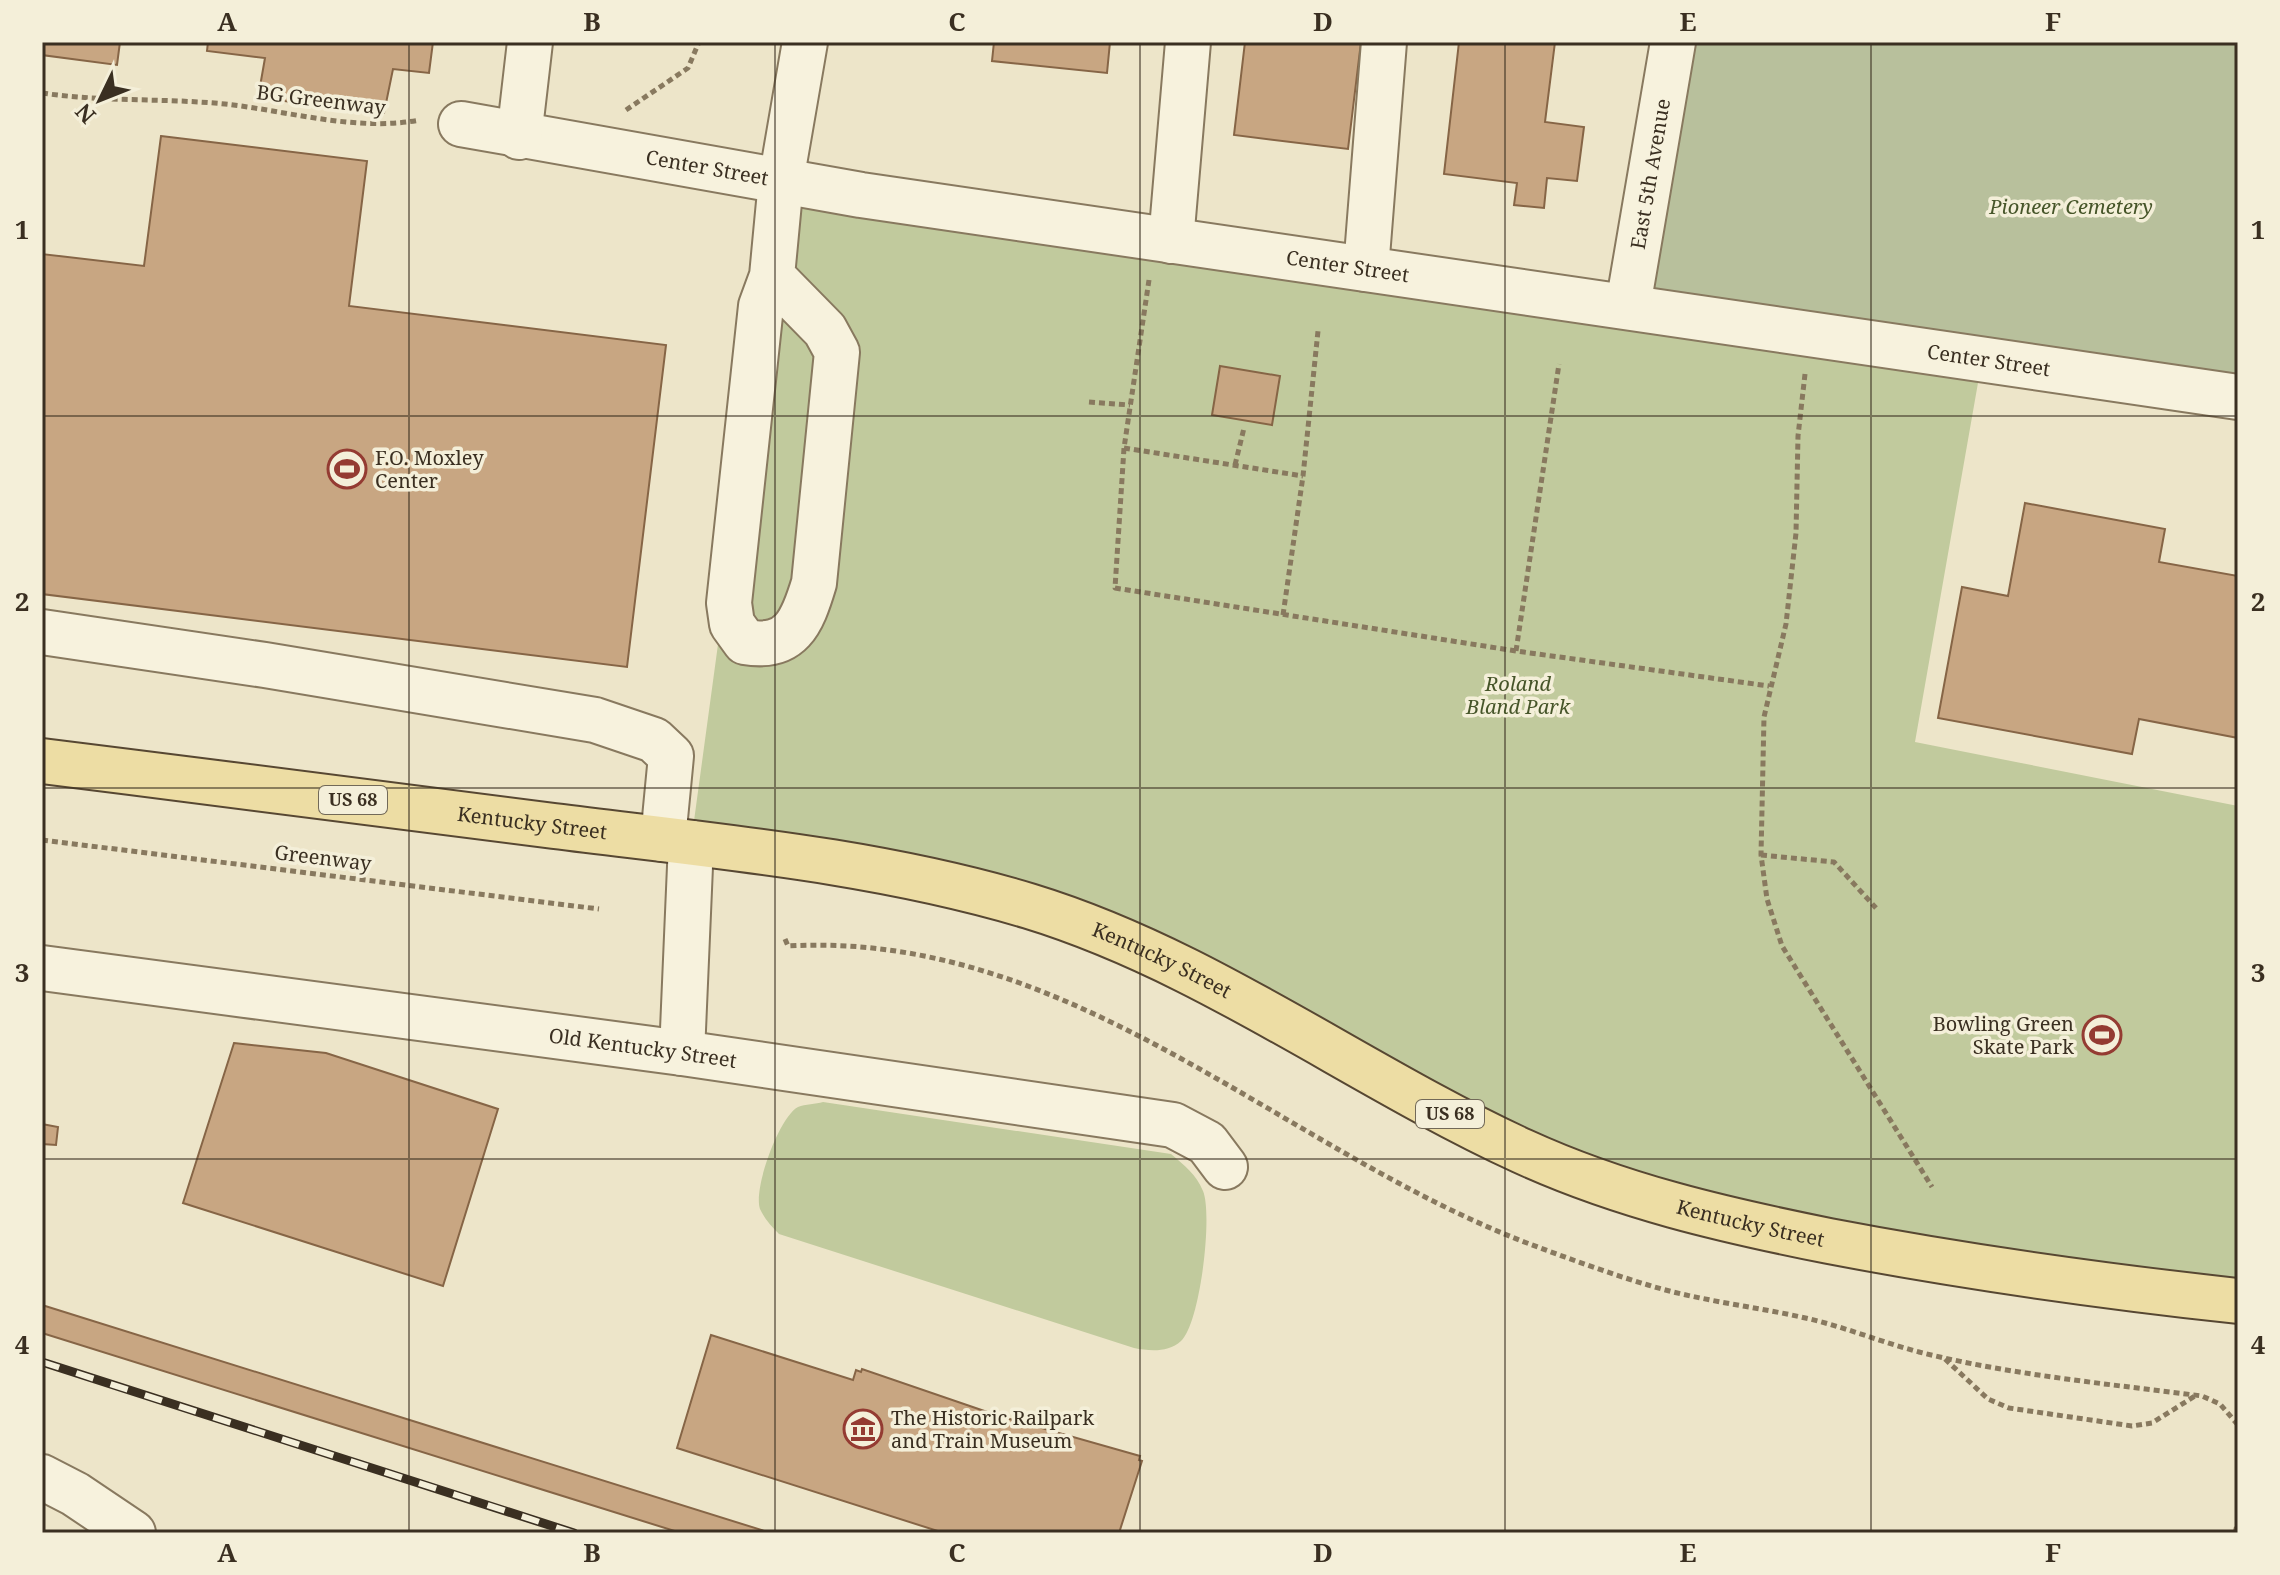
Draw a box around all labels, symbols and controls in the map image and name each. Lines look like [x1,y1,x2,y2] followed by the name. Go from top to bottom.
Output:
[217,3,237,39] text: A
[583,3,601,39] text: B
[948,3,966,39] text: C
[1313,3,1333,39] text: D
[1680,3,1697,39] text: E
[2045,3,2061,39] text: F
[60,60,140,140] north arrow
[255,78,388,121] street label: BG Greenway
[1624,96,1676,251] street label: East 5th Avenue
[68,98,102,131] text: N
[644,143,771,191] street label: Center Street
[1988,193,2153,220] park label: Pioneer Cemetery
[15,211,29,247] text: 1
[2251,211,2265,247] text: 1
[1284,244,1411,288] street label: Center Street
[1925,338,2052,382] street label: Center Street
[375,444,484,494] place label: F.O. Moxley Center
[326,448,368,490] sports icon: F.O. Moxley Center
[15,583,29,619] text: 2
[2251,583,2265,619] text: 2
[1465,670,1571,720] park label: Roland Bland Park
[319,786,387,814] road number: US 68
[456,800,608,845] street label: Kentucky Street
[273,838,374,877] street label: Greenway
[1088,916,1236,1004] street label: Kentucky Street
[15,954,29,990] text: 3
[2251,954,2265,990] text: 3
[1933,1010,2074,1060] place label: Bowling Green Skate Park
[2081,1014,2123,1056] sports icon: Bowling Green Skate Park
[547,1021,739,1074] street label: Old Kentucky Street
[1416,1100,1484,1128] road number: US 68
[1674,1193,1827,1253] street label: Kentucky Street
[15,1326,30,1362] text: 4
[2251,1326,2266,1362] text: 4
[891,1404,1095,1454] place label: The Historic Railpark and Train Museum
[842,1408,884,1450] museum icon: The Historic Railpark and Train Museum
[217,1534,237,1570] text: A
[583,1534,601,1570] text: B
[948,1534,966,1570] text: C
[1313,1534,1333,1570] text: D
[1680,1534,1697,1570] text: E
[2045,1534,2061,1570] text: F

